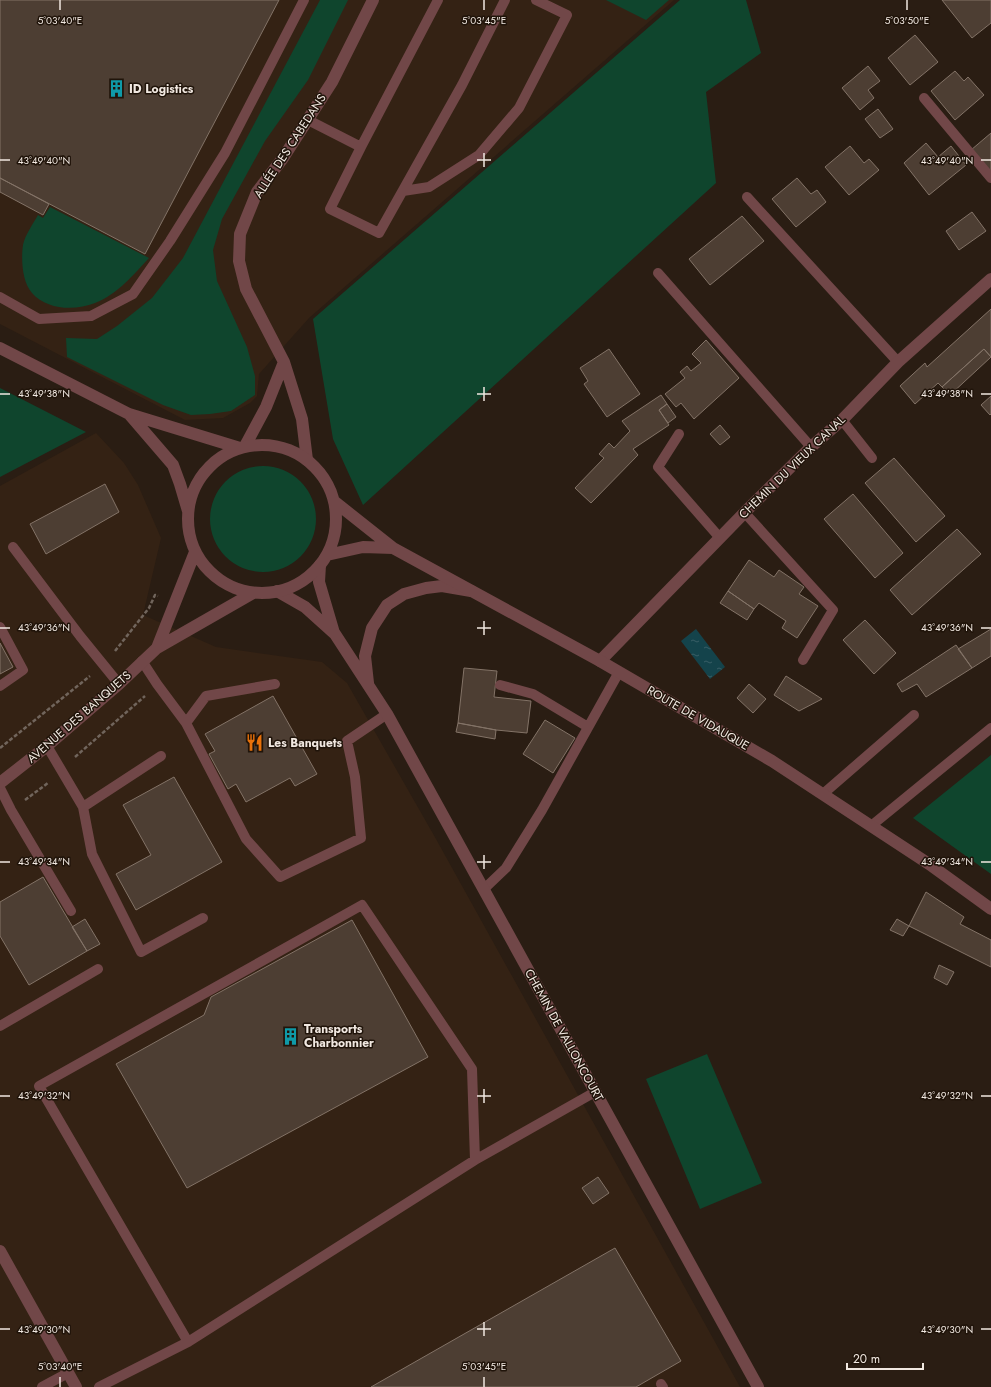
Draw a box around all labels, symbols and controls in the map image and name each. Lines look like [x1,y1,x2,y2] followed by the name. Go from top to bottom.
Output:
[38,13,82,28] text: 5°03'40"E
[462,13,506,28] text: 5°03'45"E
[885,13,929,28] text: 5°03'50"E
[106,79,126,99] building icon: ID Logistics
[129,80,194,98] place label: ID Logistics
[249,90,331,202] street label: ALLÉE DES CABEDANS
[18,153,70,168] text: 43°49'40"N
[921,153,973,168] text: 43°49'40"N
[18,386,70,401] text: 43°49'38"N
[921,386,973,401] text: 43°49'38"N
[735,411,850,523] street label: CHEMIN DU VIEUX CANAL
[18,620,70,635] text: 43°49'36"N
[921,620,973,635] text: 43°49'36"N
[23,666,135,767] street label: AVENUE DES BANQUETS
[643,681,753,755] street label: ROUTE DE VIDAUQUE
[245,733,265,753] restaurant icon: Les Banquets
[268,734,343,752] place label: Les Banquets
[18,854,70,869] text: 43°49'34"N
[921,854,973,869] text: 43°49'34"N
[520,966,608,1105] street label: CHEMIN DE VALLONCOURT
[304,1020,374,1052] place label: Transports Charbonnier
[281,1026,301,1046] building icon: Transports Charbonnier
[18,1088,70,1103] text: 43°49'32"N
[921,1088,973,1103] text: 43°49'32"N
[18,1322,70,1337] text: 43°49'30"N
[921,1322,973,1337] text: 43°49'30"N
[847,1345,923,1371] scale bar
[853,1350,880,1368] text: 20 m
[38,1359,82,1374] text: 5°03'40"E
[462,1359,506,1374] text: 5°03'45"E

